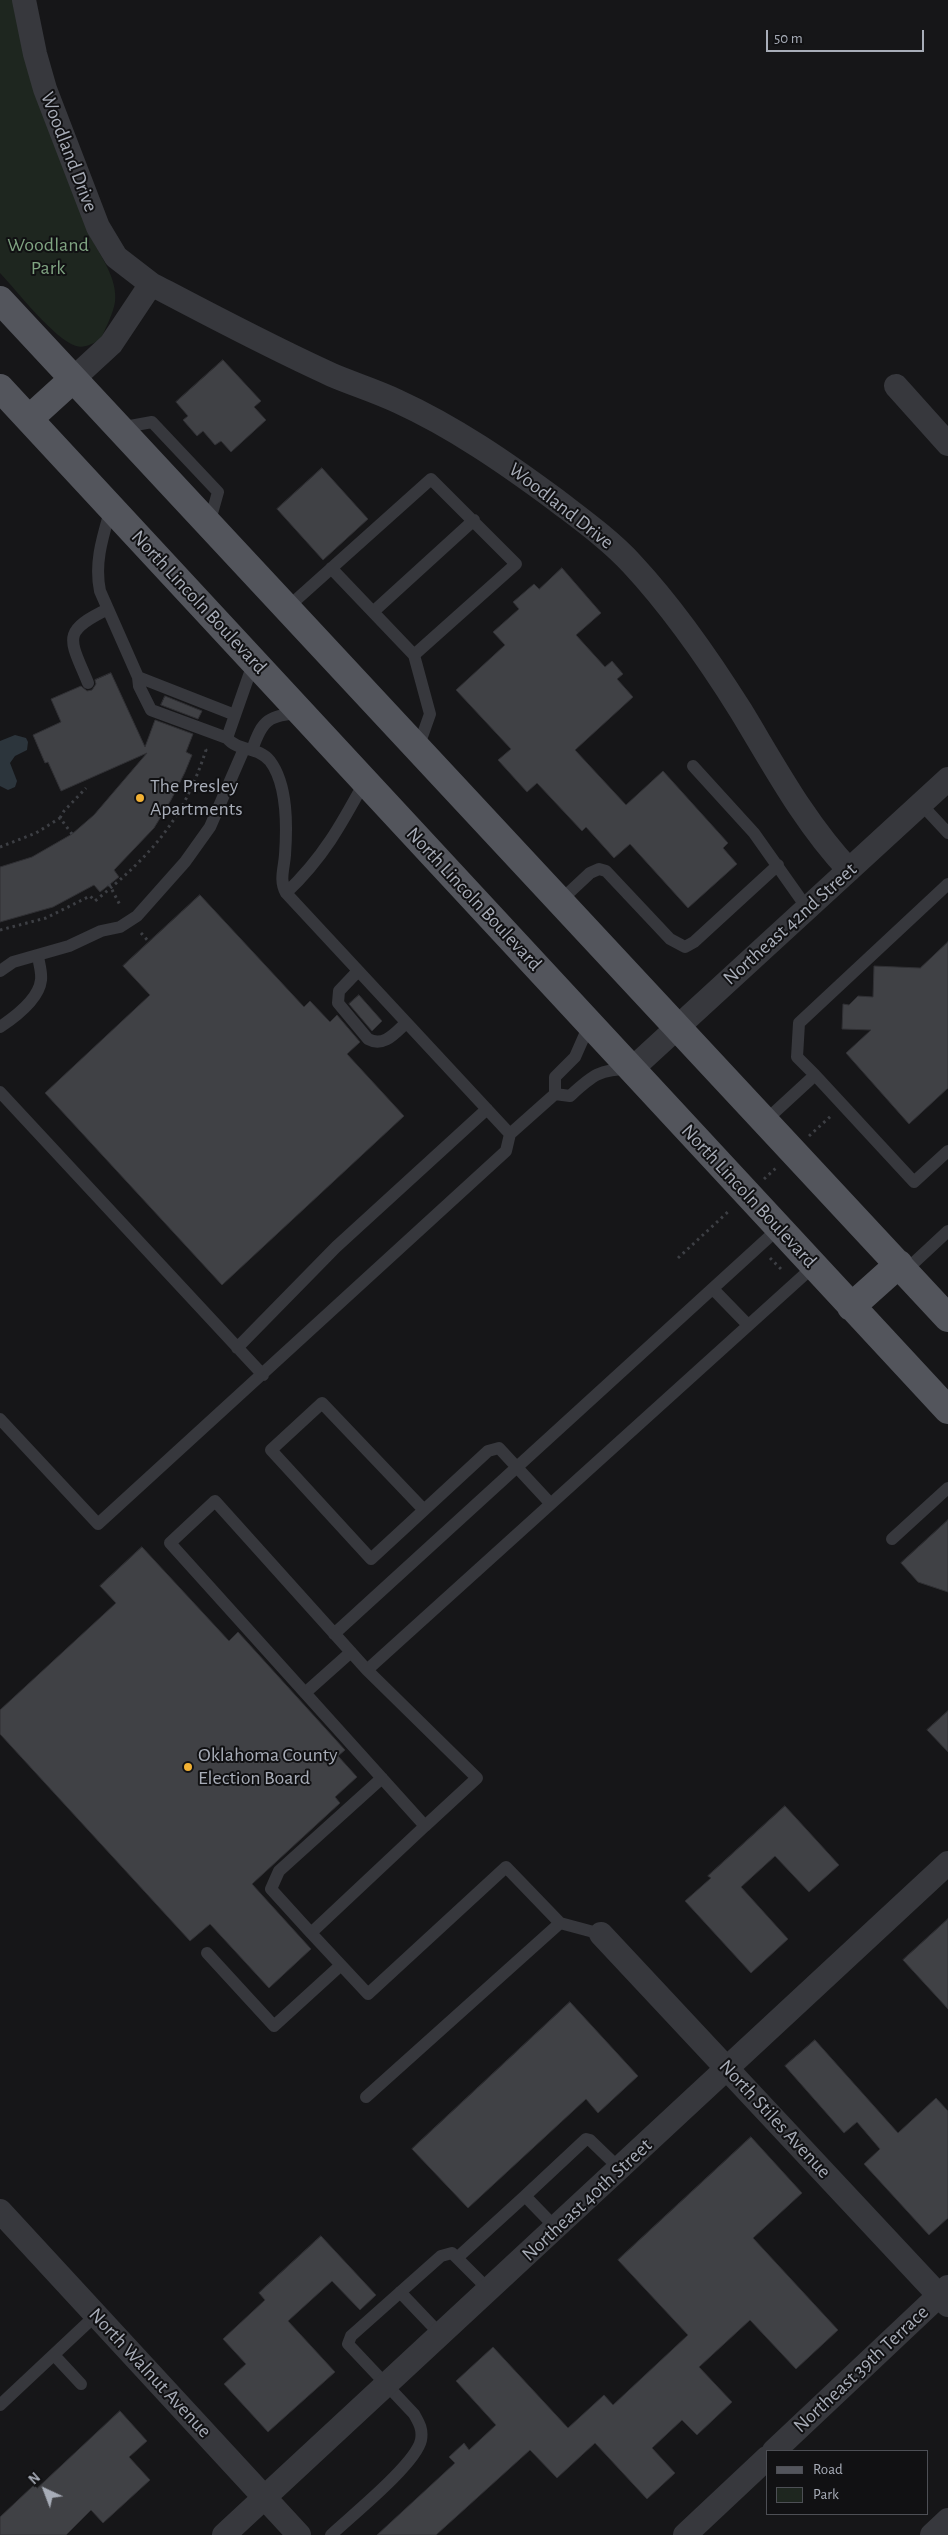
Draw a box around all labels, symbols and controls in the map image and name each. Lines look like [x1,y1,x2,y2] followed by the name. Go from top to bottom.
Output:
[768,20,926,52] scale bar
[774,31,803,46] text: 50 m
[35,89,103,215] street label: Woodland Drive
[7,233,89,280] park label: Woodland Park
[504,458,618,554] street label: Woodland Drive
[126,525,272,679] street label: North Lincoln Boulevard
[150,774,243,821] place label: The Presley Apartments
[134,792,146,804] marker: The Presley Apartments
[401,822,547,976] street label: North Lincoln Boulevard
[718,858,862,990] street label: Northeast 42nd Street
[676,1119,822,1273] street label: North Lincoln Boulevard
[198,1743,338,1790] place label: Oklahoma County Election Board
[182,1761,194,1773] marker: Oklahoma County Election Board
[714,2055,836,2183] street label: North Stiles Avenue
[517,2134,657,2266] street label: Northeast 40th Street
[788,2300,934,2438] street label: Northeast 39th Terrace
[84,2303,216,2443] street label: North Walnut Avenue
[766,2450,928,2515] legend
[813,2462,843,2477] text: Road
[20,2465,70,2515] north arrow
[26,2471,43,2487] text: N
[813,2487,839,2502] text: Park

